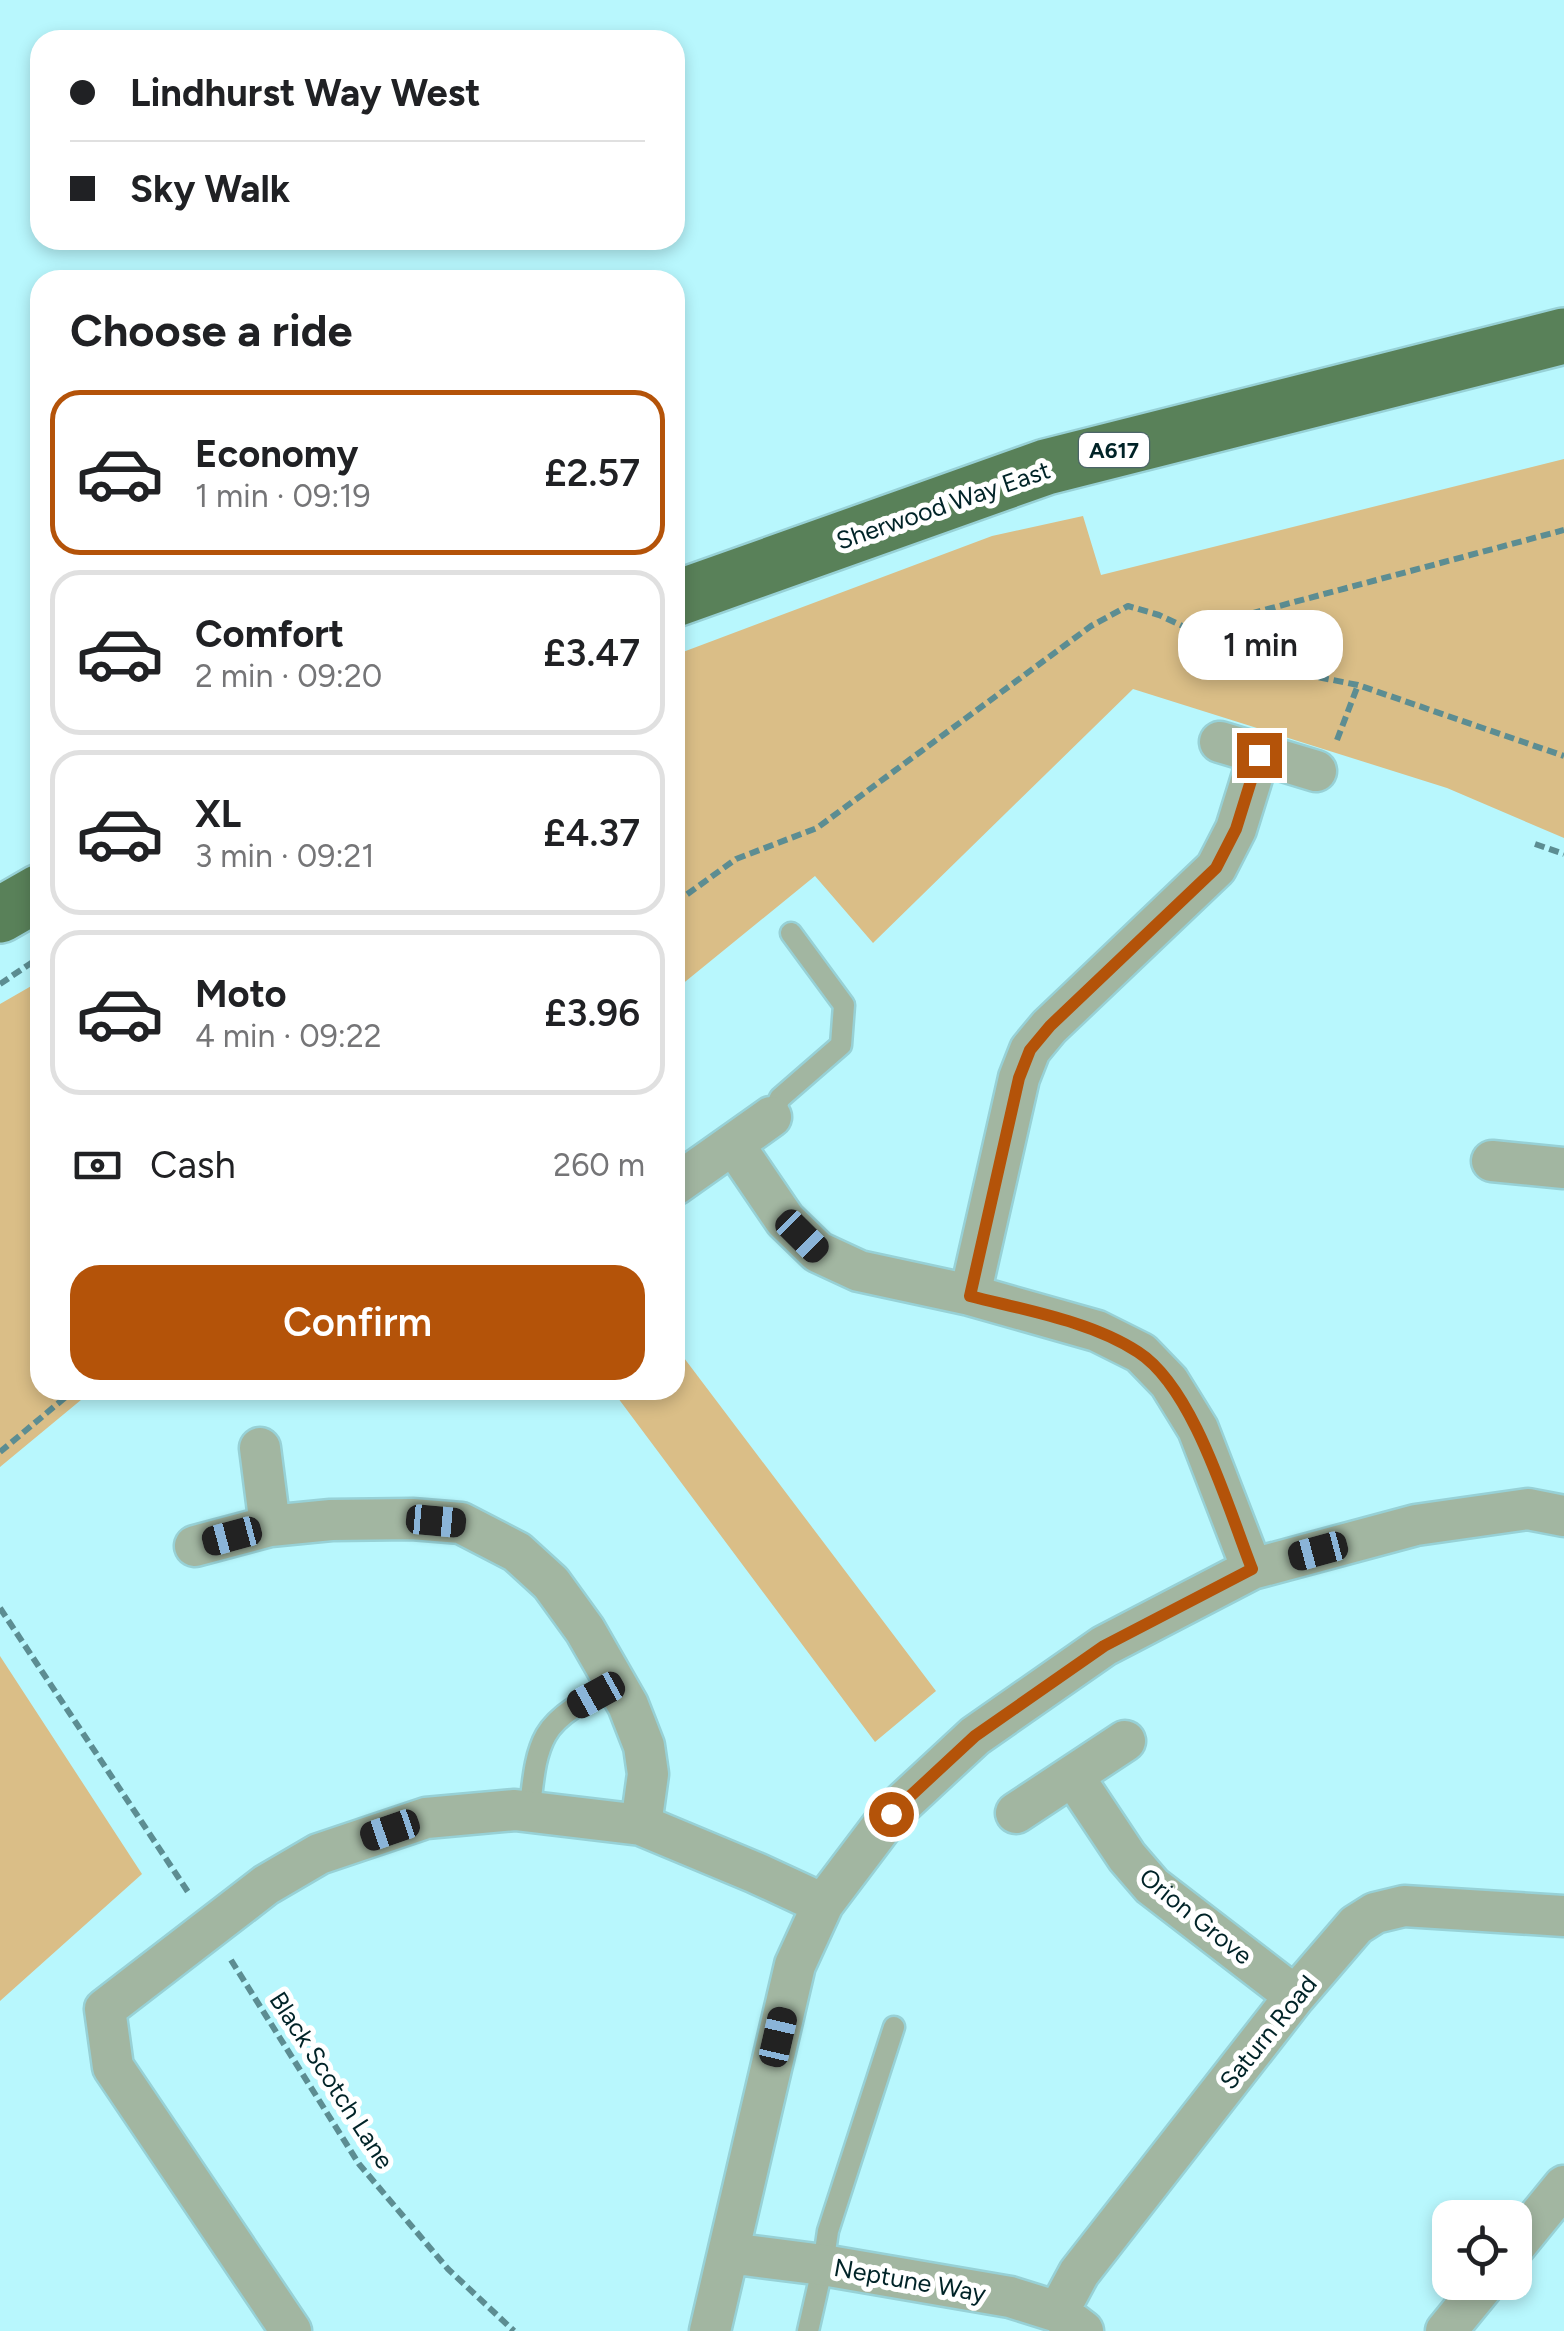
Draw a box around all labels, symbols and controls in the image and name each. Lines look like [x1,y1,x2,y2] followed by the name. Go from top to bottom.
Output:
[130,70,481,116] text: Lindhurst Way West
[130,166,290,212] text: Sky Walk
[70,303,352,357] text: Choose a ride
[75,428,165,518] icon: car
[195,431,358,477] text: Economy
[1079,433,1149,467] road number: A617
[544,450,640,496] text: £2.57
[832,454,1054,556] street label: Sherwood Way East
[195,477,371,515] text: 1 min · 09:19
[75,608,165,698] icon: car
[1176,610,1342,680] callout: 1 min
[195,611,344,657] text: Comfort
[1223,626,1298,664] text: 1 min
[543,630,640,676] text: £3.47
[195,657,382,695] text: 2 min · 09:20
[1237,733,1282,778] route end
[75,788,165,878] icon: car
[195,791,241,837] text: XL
[543,810,640,856] text: £4.37
[195,837,375,875] text: 3 min · 09:21
[75,968,165,1058] icon: car
[195,971,287,1017] text: Moto
[544,990,640,1036] text: £3.96
[195,1017,382,1055] text: 4 min · 09:22
[70,1138,125,1193] icon: cash
[150,1142,236,1188] text: Cash
[553,1146,645,1184] text: 260 m
[770,1204,834,1268] car
[70,1265,645,1380] button: Confirm
[405,1503,467,1539] car
[199,1514,265,1558] car
[1285,1529,1351,1573] car
[562,1667,630,1723] car
[869,1792,914,1837] route start
[357,1806,423,1854] car
[1134,1861,1258,1971] street label: Orion Grove
[1213,1969,1323,2095] street label: Saturn Road
[264,1986,400,2174] street label: Black Scotch Lane
[757,2004,799,2070] car
[1432,2200,1532,2300] map controls
[1432,2200,1532,2300] button: locate
[832,2252,988,2308] street label: Neptune Way

